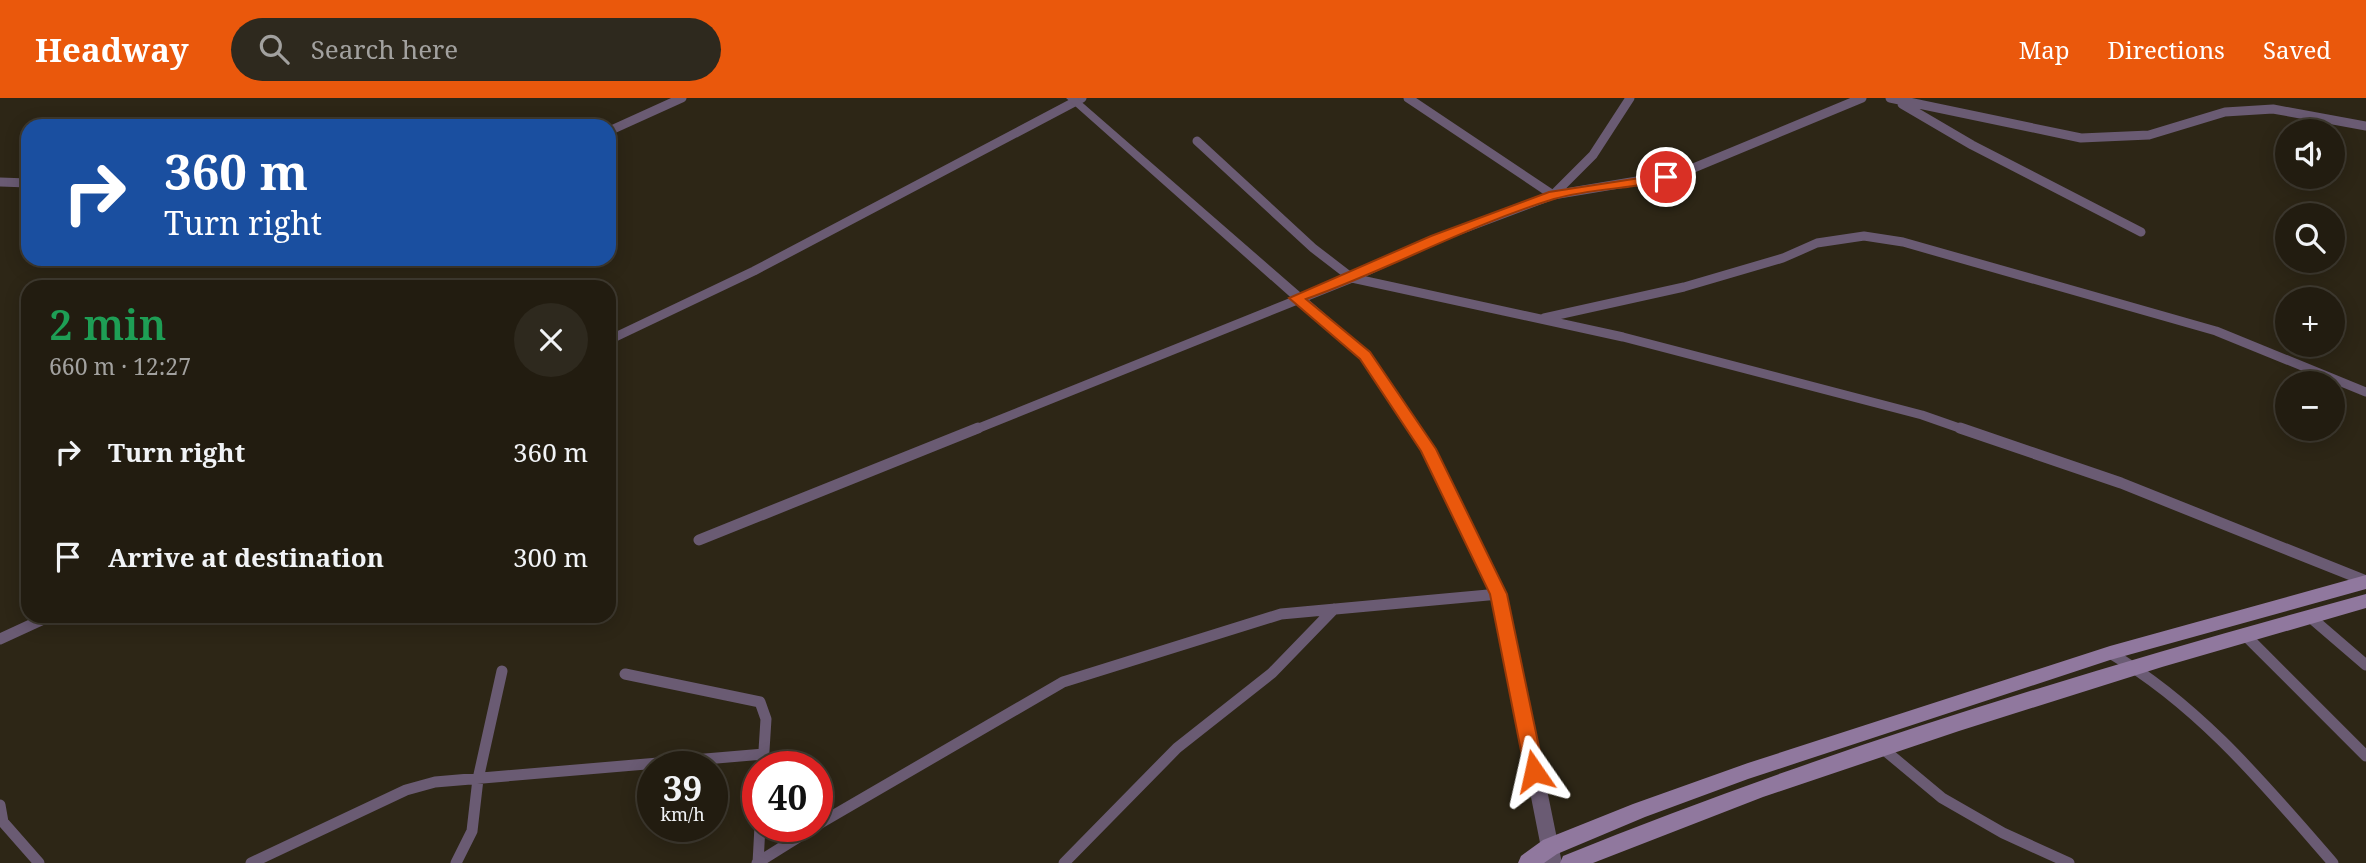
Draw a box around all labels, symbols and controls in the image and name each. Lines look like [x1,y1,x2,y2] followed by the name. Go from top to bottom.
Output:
[231,18,721,81] search box
[35,27,189,72] text: Headway
[255,30,293,68] icon: search
[311,31,458,67] text: Search here
[2019,33,2070,66] text: Map
[2108,33,2225,66] text: Directions
[2263,33,2331,66] text: Saved
[2275,119,2345,441] map controls
[2275,119,2345,189] button: sound
[164,138,308,204] text: 360 m
[49,147,140,238] icon: right
[1636,147,1696,207] pin
[1647,158,1685,196] icon: arrive
[164,201,322,244] text: Turn right
[2275,203,2345,273] button: search
[2275,287,2345,357] button: +
[49,295,166,352] text: 2 min
[514,303,588,377] button: close
[49,350,191,382] text: 660 m · 12:27
[2275,371,2345,441] button: −
[49,433,87,471] icon: right
[108,434,245,470] text: Turn right
[513,434,588,470] text: 360 m
[49,538,87,576] icon: arrive
[108,539,384,575] text: Arrive at destination
[513,539,588,575] text: 300 m
[1497,734,1571,808] position arrow
[742,751,833,842] speed limit sign: 40
[663,764,702,811] text: 39
[660,802,705,826] text: km/h

